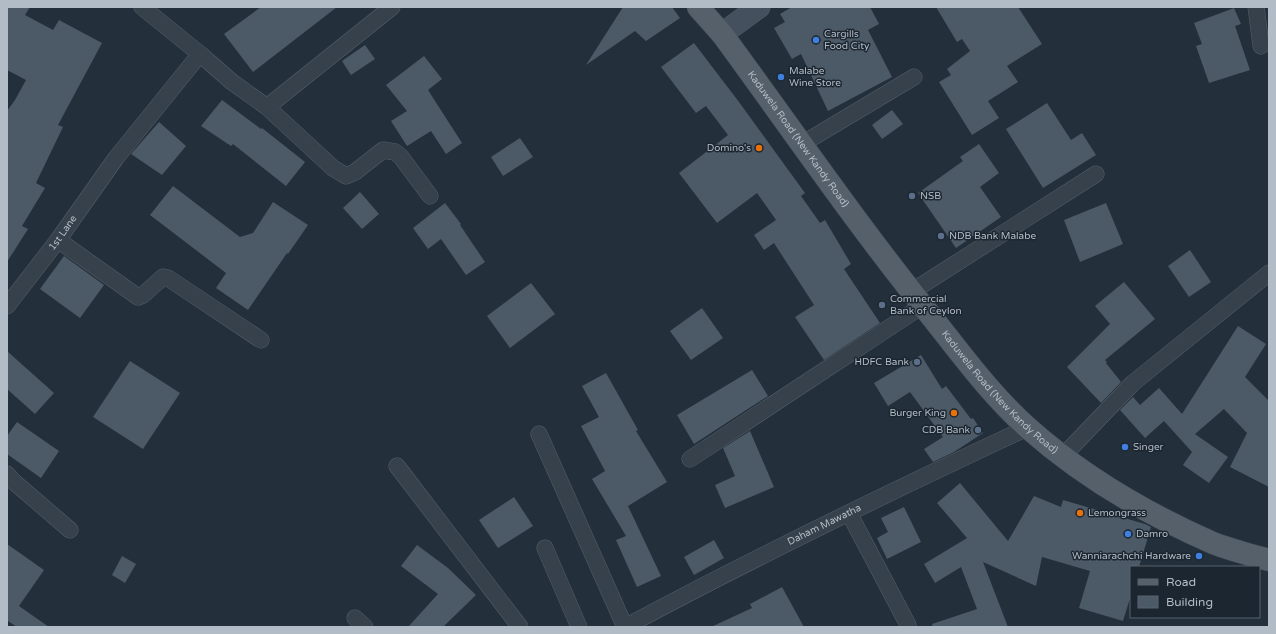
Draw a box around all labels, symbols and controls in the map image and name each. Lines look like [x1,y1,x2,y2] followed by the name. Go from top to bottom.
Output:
[824,28,870,52] place label: Cargills Food City
[811,35,821,45] marker: Cargills Food City
[789,65,841,89] place label: Malabe Wine Store
[745,69,851,210] street label: Kaduwela Road (New Kandy Road)
[776,72,786,82] marker: Malabe Wine Store
[707,142,751,154] place label: Domino's
[754,143,764,153] marker: Domino's
[920,190,941,202] place label: NSB
[907,191,917,201] marker: NSB
[46,213,80,253] street label: 1st Lane
[949,230,1036,242] place label: NDB Bank Malabe
[936,231,946,241] marker: NDB Bank Malabe
[890,293,962,317] place label: Commercial Bank of Ceylon
[877,300,887,310] marker: Commercial Bank of Ceylon
[939,328,1060,456] street label: Kaduwela Road (New Kandy Road)
[854,356,910,368] place label: HDFC Bank
[912,357,922,367] marker: HDFC Bank
[889,407,946,419] place label: Burger King
[949,408,959,418] marker: Burger King
[922,424,971,436] place label: CDB Bank
[973,425,983,435] marker: CDB Bank
[1133,441,1164,453] place label: Singer
[1120,442,1130,452] marker: Singer
[785,502,863,548] street label: Daham Mawatha
[1088,507,1146,519] place label: Lemongrass
[1075,508,1085,518] marker: Lemongrass
[1136,528,1168,540] place label: Damro
[1123,529,1133,539] marker: Damro
[1072,550,1191,562] place label: Wanniarachchi Hardware
[1194,551,1204,561] marker: Wanniarachchi Hardware
[1130,566,1260,618] legend
[1166,575,1196,589] text: Road
[1166,595,1213,609] text: Building

